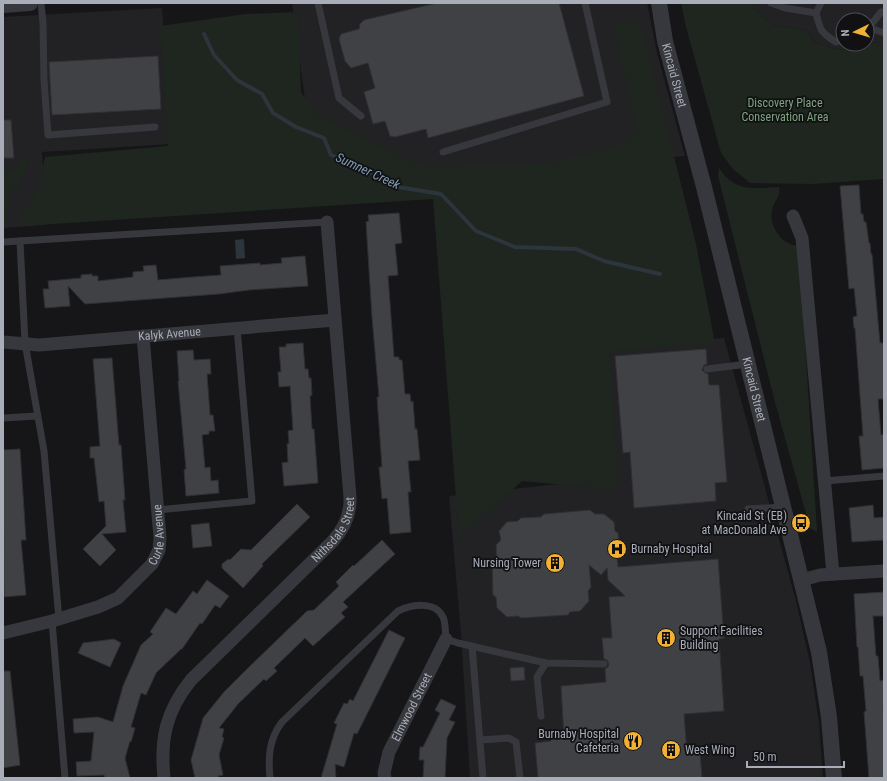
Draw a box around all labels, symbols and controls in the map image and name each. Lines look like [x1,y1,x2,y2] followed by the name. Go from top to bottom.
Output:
[835,12,875,52] north arrow
[839,29,852,37] text: N
[659,42,690,109] street label: Kincaid Street
[741,96,829,124] park label: Discovery Place Conservation Area
[333,150,403,193] water label: Sumner Creek
[138,324,202,344] street label: Kalyk Avenue
[739,356,769,423] street label: Kincaid Street
[308,496,357,565] street label: Nithsdale Street
[145,503,167,568] street label: Curle Avenue
[701,509,787,537] place label: Kincaid St (EB) at MacDonald Ave
[790,512,812,534] bus stop icon: Kincaid St (EB) at MacDonald Ave
[606,538,628,560] hospital icon: Burnaby Hospital
[631,542,712,556] place label: Burnaby Hospital
[544,552,566,574] building icon: Nursing Tower
[473,556,541,570] place label: Nursing Tower
[680,624,763,652] place label: Support Facilities Building
[655,627,677,649] building icon: Support Facilities Building
[389,670,435,744] street label: Elmwood Street
[538,727,619,755] place label: Burnaby Hospital Cafeteria
[622,730,644,752] restaurant icon: Burnaby Hospital Cafeteria
[660,739,682,761] building icon: West Wing
[685,743,735,757] place label: West Wing
[747,743,844,769] scale bar
[753,750,777,764] text: 50 m

